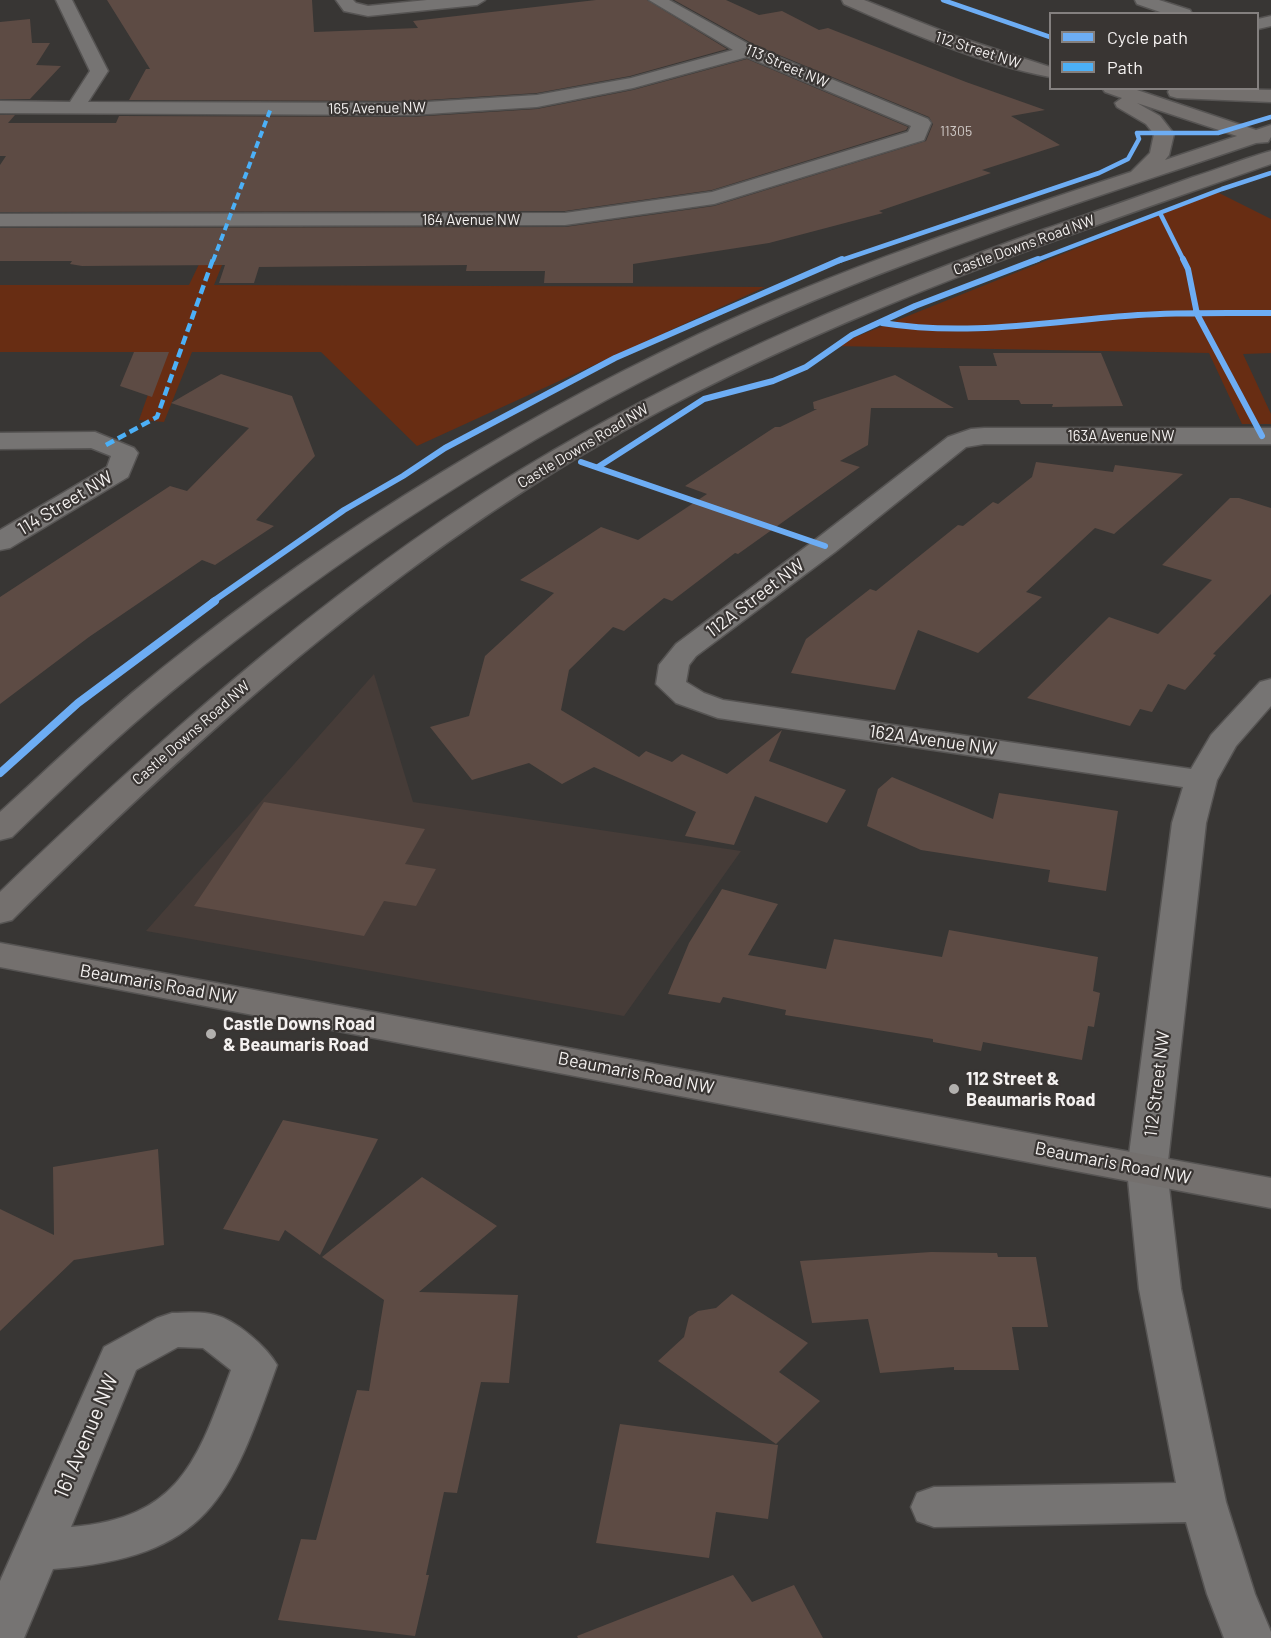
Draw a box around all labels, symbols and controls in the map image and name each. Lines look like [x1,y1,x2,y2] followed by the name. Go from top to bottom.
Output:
[1049,12,1259,90] legend
[1107,26,1188,48] text: Cycle path
[933,28,1023,72] street label: 112 Street NW
[743,40,831,92] street label: 113 Street NW
[1107,56,1143,78] text: Path
[328,98,426,118] street label: 165 Avenue NW
[940,123,972,139] house number: 11305
[422,211,520,229] street label: 164 Avenue NW
[951,211,1097,279] street label: Castle Downs Road NW
[514,400,652,492] street label: Castle Downs Road NW
[1068,427,1174,445] street label: 163A Avenue NW
[14,466,116,540] street label: 114 Street NW
[702,554,808,642] street label: 112A Street NW
[129,677,253,789] street label: Castle Downs Road NW
[868,720,998,760] street label: 162A Avenue NW
[78,960,238,1008] street label: Beaumaris Road NW
[223,1013,375,1056] place label: Castle Downs Road & Beaumaris Road
[204,1027,218,1041] marker: Castle Downs Road & Beaumaris Road
[1140,1030,1174,1138] street label: 112 Street NW
[556,1047,716,1099] street label: Beaumaris Road NW
[966,1068,1096,1110] place label: 112 Street & Beaumaris Road
[947,1082,961,1096] marker: 112 Street & Beaumaris Road
[1033,1137,1193,1189] street label: Beaumaris Road NW
[48,1370,124,1502] street label: 161 Avenue NW

